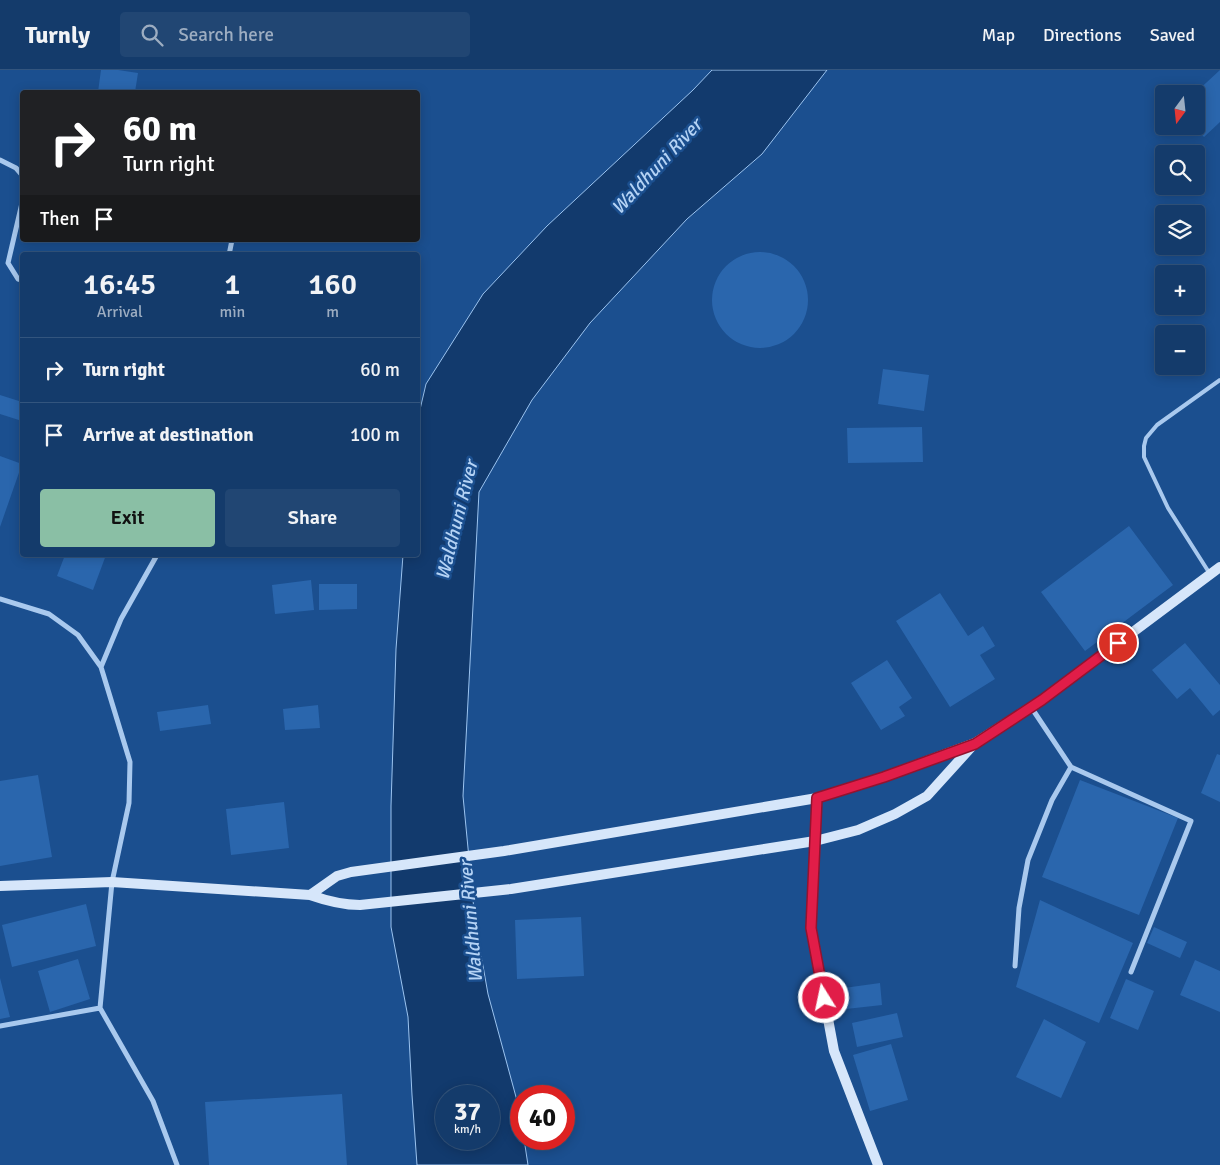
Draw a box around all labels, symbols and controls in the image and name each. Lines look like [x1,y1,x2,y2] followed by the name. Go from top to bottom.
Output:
[120,12,470,57] search box
[25,20,90,50] text: Turnly
[138,21,166,49] icon: search
[178,23,274,47] text: Search here
[982,24,1015,46] text: Map
[1043,24,1122,46] text: Directions
[1150,24,1195,46] text: Saved
[1155,85,1205,135] north arrow
[1155,85,1205,375] map controls
[123,107,197,150] text: 60 m
[40,110,105,175] icon: right
[606,112,709,220] water label: Waldhuni River
[1155,145,1205,195] button: search
[123,150,215,177] text: Turn right
[90,205,118,233] icon: arrive
[1155,205,1205,255] button: layers
[40,207,80,231] text: Then
[1155,265,1205,315] button: +
[83,266,156,303] text: 16:45
[224,266,240,303] text: 1
[308,266,357,303] text: 160
[97,302,143,322] text: Arrival
[219,302,245,322] text: min
[326,302,339,322] text: m
[1155,325,1205,375] button: −
[40,356,68,384] icon: right
[83,358,165,382] text: Turn right
[360,358,400,382] text: 60 m
[40,421,68,449] icon: arrive
[83,423,254,447] text: Arrive at destination
[350,423,400,447] text: 100 m
[431,455,484,582] water label: Waldhuni River
[40,489,215,547] button: Exit
[225,489,400,547] button: Share
[1097,622,1139,664] pin
[1104,629,1132,657] icon: arrive
[453,857,488,984] water label: Waldhuni River
[797,971,849,1023] position arrow
[510,1085,575,1150] speed limit sign: 40
[454,1096,481,1127] text: 37
[454,1122,481,1137] text: km/h

